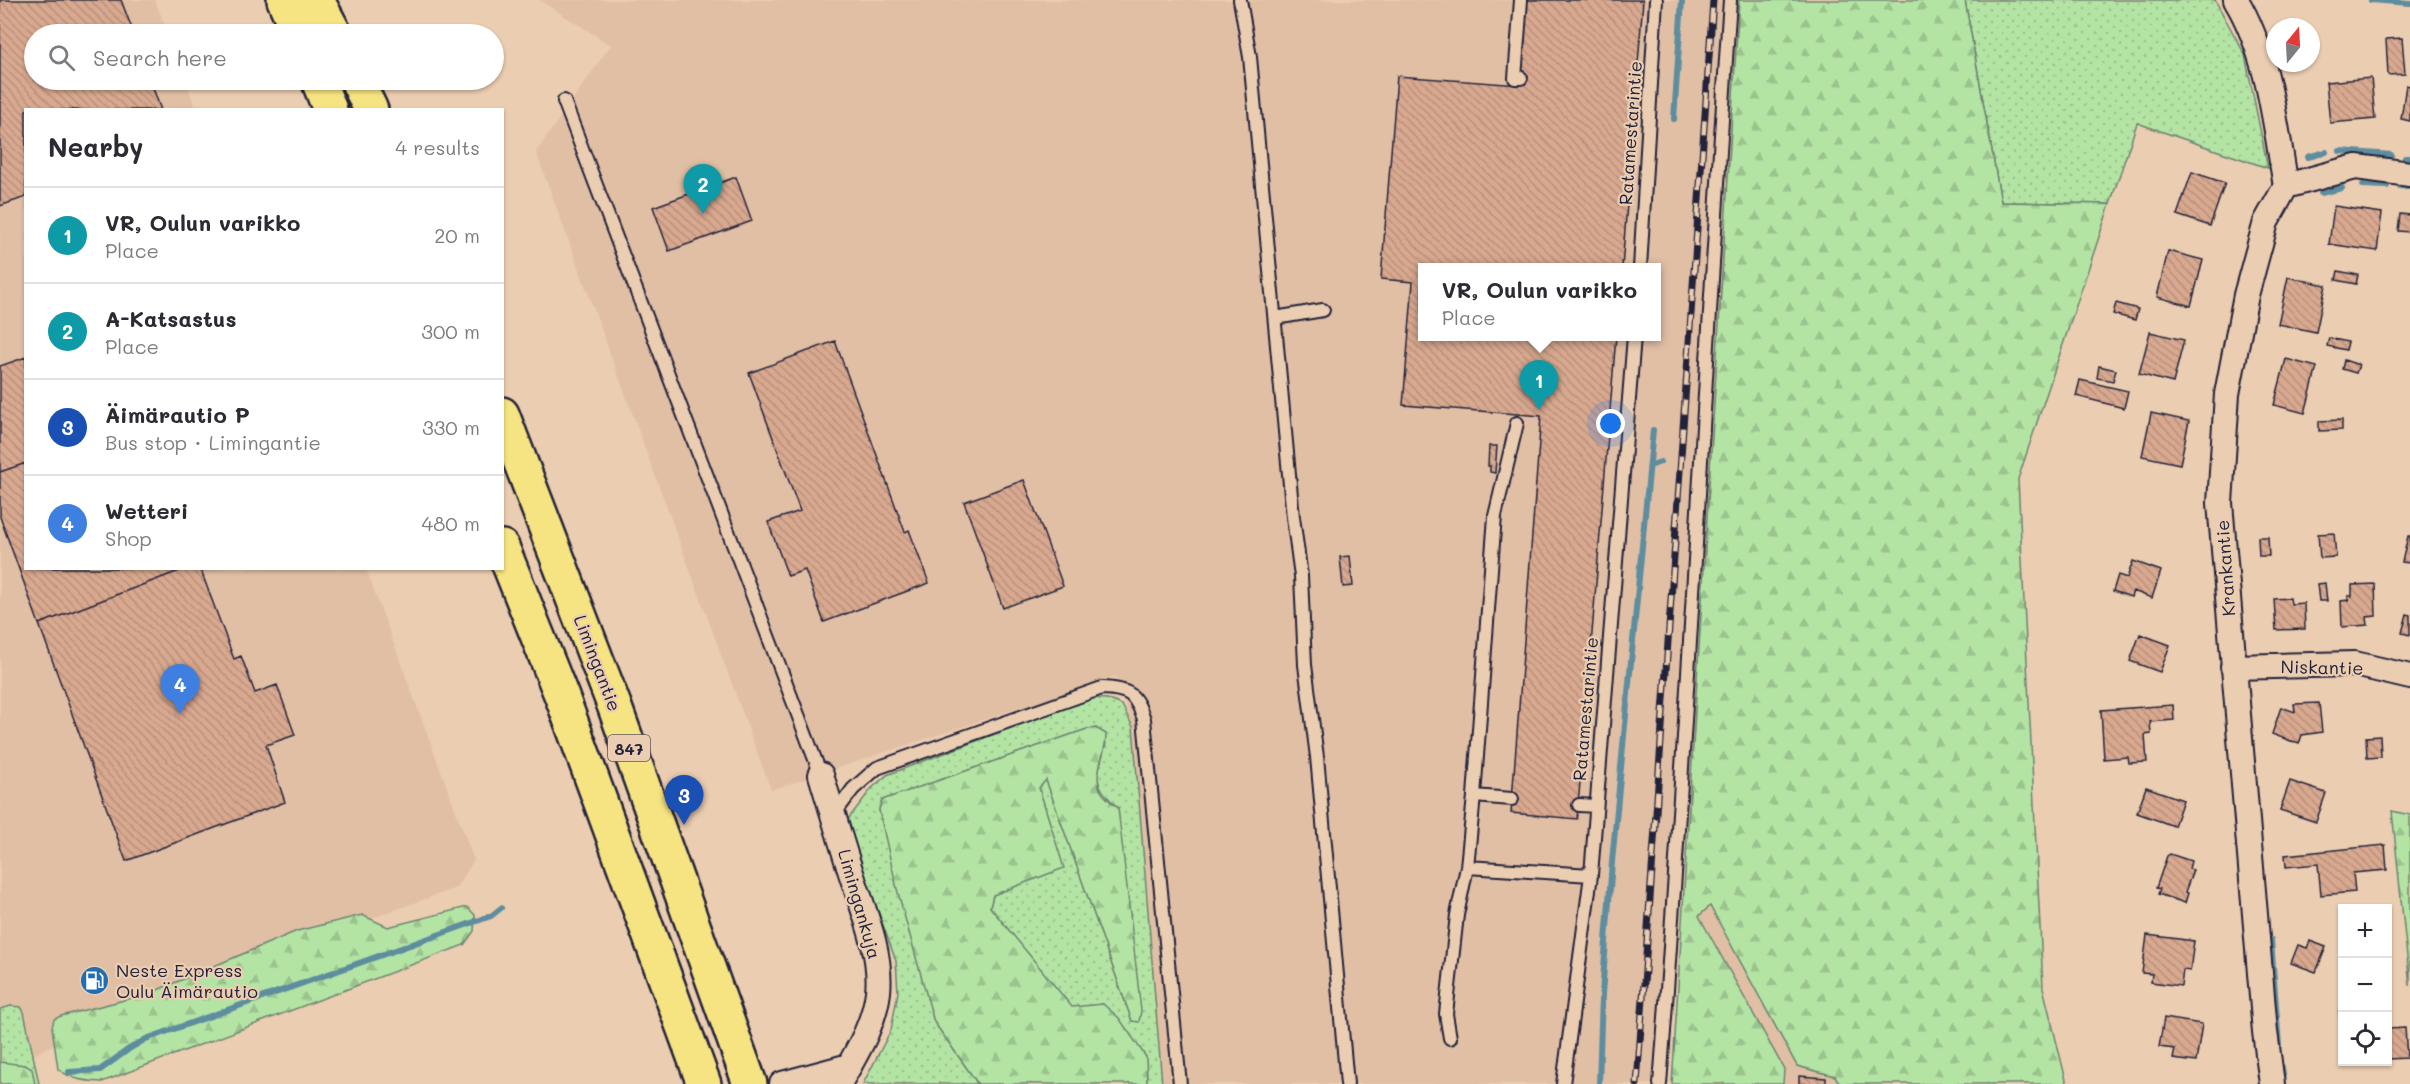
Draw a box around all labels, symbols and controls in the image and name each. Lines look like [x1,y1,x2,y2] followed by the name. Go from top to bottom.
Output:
[2266,18,2320,72] north arrow
[24,24,504,90] search box
[45,41,78,74] icon: search
[93,43,227,72] text: Search here
[1613,60,1647,206] street label: Ratamestarintie
[48,130,143,164] text: Nearby
[395,134,480,160] text: 4 results
[684,164,722,214] pin: 2
[105,208,300,237] text: VR, Oulun varikko
[63,222,72,248] text: 1
[434,222,480,248] text: 20 m
[105,237,159,263] text: Place
[1418,263,1661,341] popup
[1442,275,1637,304] text: VR, Oulun varikko
[105,304,237,333] text: A-Katsastus
[1442,304,1496,330] text: Place
[62,318,73,344] text: 2
[421,318,480,344] text: 300 m
[105,333,159,359] text: Place
[1520,360,1558,410] pin: 1
[105,400,250,429] text: Äimärautio P
[1596,409,1625,438] your location
[62,414,74,440] text: 3
[422,414,480,440] text: 330 m
[105,429,321,455] text: Bus stop · Limingantie
[105,496,188,525] text: Wetteri
[61,510,74,536] text: 4
[421,510,480,536] text: 480 m
[2210,519,2240,617] street label: Krankantie
[105,525,152,551] text: Shop
[569,612,627,714] street label: Limingantie
[1567,636,1603,782] street label: Ratamestarintie
[2280,654,2364,680] street label: Niskantie
[160,664,200,714] pin: 4
[608,735,650,761] road number: 847
[664,776,704,825] pin: 3
[833,846,887,962] street label: Limingankuja
[2338,904,2392,1066] map controls
[2338,904,2392,958] button: +
[116,958,258,1003] place label: Neste Express Oulu Äimärautio
[2338,958,2392,1012] button: −
[79,964,111,996] fuel station icon: Neste Express Oulu Äimärautio
[2338,1012,2392,1066] button: locate

